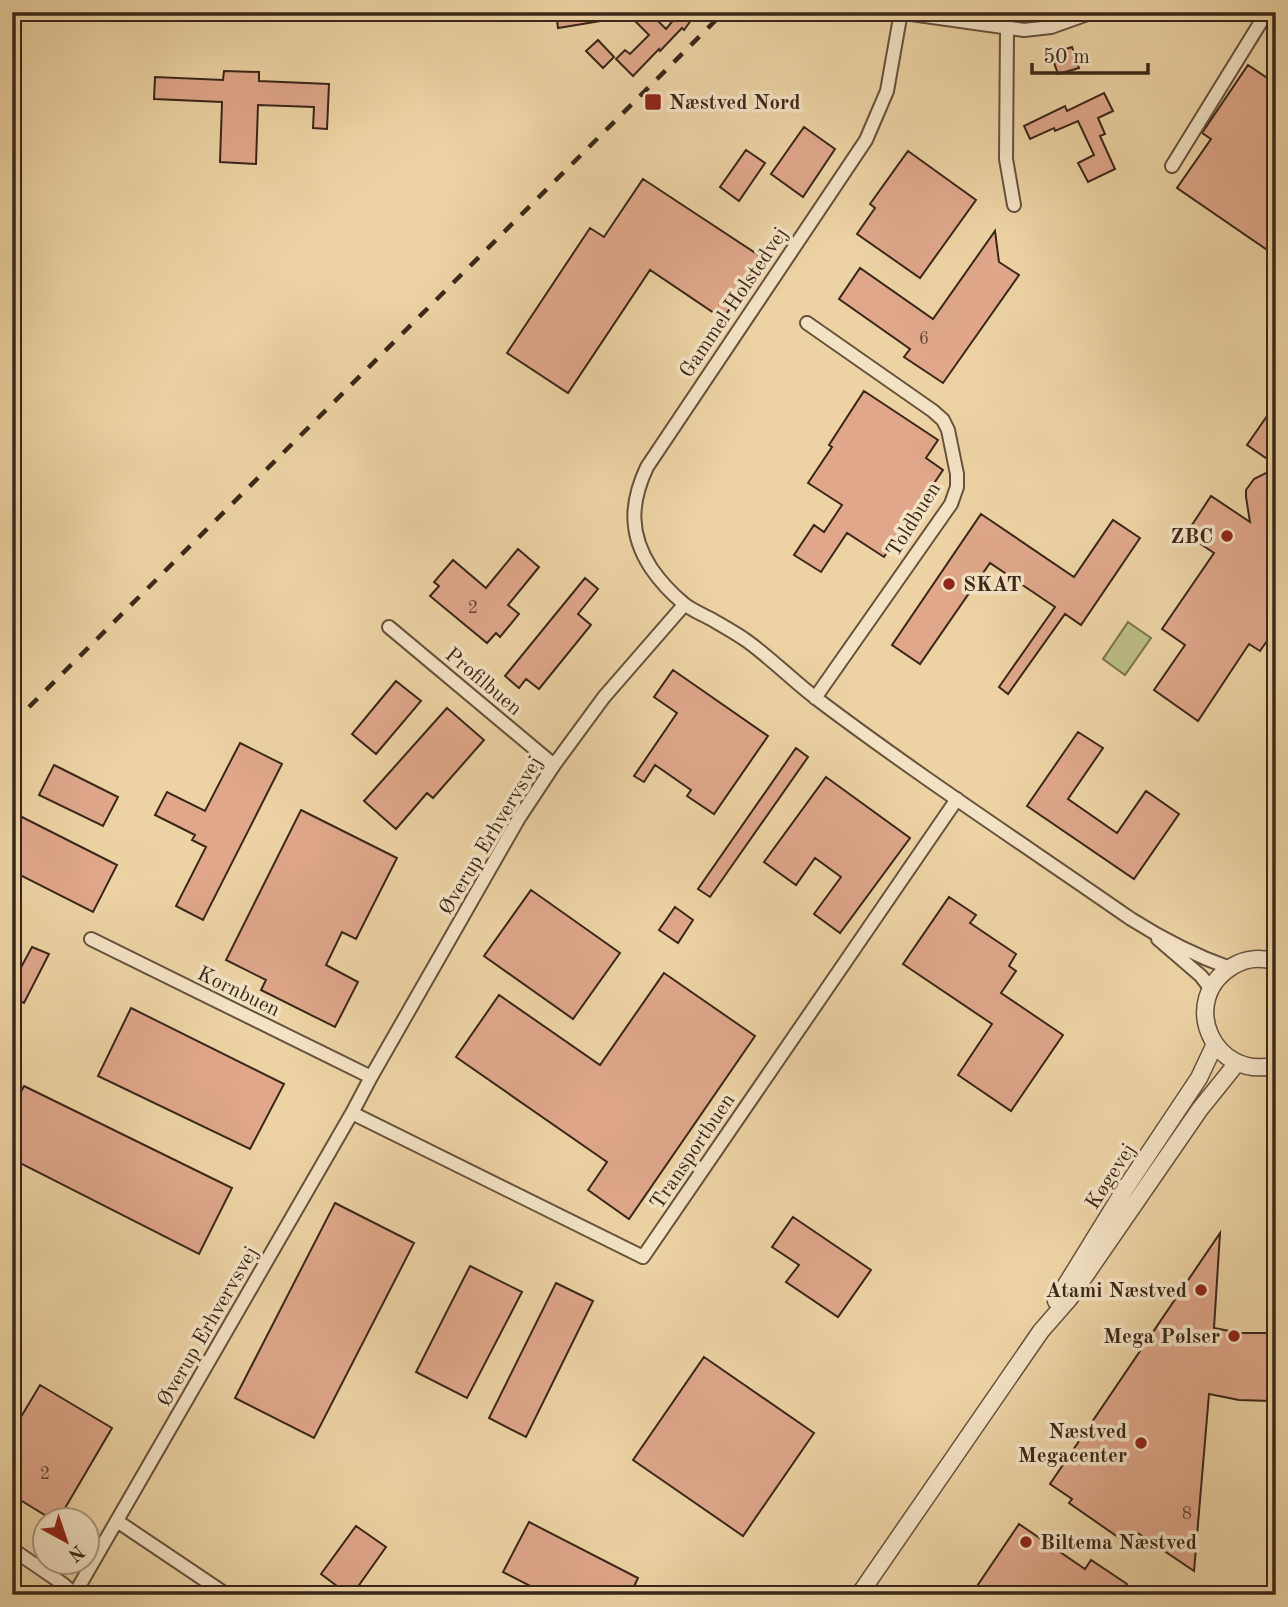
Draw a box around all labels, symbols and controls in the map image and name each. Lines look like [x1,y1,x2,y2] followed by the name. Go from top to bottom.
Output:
[1032,32,1148,76] scale bar
[1043,47,1090,68] text: 50 m
[643,92,663,112] marker: Næstved Nord
[669,93,801,114] place label: Næstved Nord
[676,224,792,382] street label: Gammel Holstedvej
[919,330,929,348] house number: 6
[883,479,945,561] street label: Toldbuen
[1171,527,1213,548] place label: ZBC
[1219,528,1235,544] marker: ZBC
[963,575,1022,596] place label: SKAT
[941,576,957,592] marker: SKAT
[468,599,478,617] house number: 2
[441,644,525,720] street label: Profilbuen
[436,753,547,919] street label: Øverup Erhvervsvej
[194,963,283,1021] street label: Kornbuen
[647,1090,740,1214] street label: Transportbuen
[1082,1140,1140,1213] street label: Køgevej
[154,1243,263,1410] street label: Øverup Erhvervsvej
[1045,1281,1187,1302] place label: Atami Næstved
[1193,1282,1209,1298] marker: Atami Næstved
[1103,1327,1220,1348] place label: Mega Pølser
[1226,1328,1242,1344] marker: Mega Pølser
[1018,1422,1127,1467] place label: Næstved Megacenter
[1133,1435,1149,1451] marker: Næstved Megacenter
[40,1465,50,1483] house number: 2
[1182,1505,1192,1523] house number: 8
[32,1506,102,1576] north arrow
[1040,1533,1197,1554] place label: Biltema Næstved
[1018,1534,1034,1550] marker: Biltema Næstved
[63,1540,87,1564] text: N

